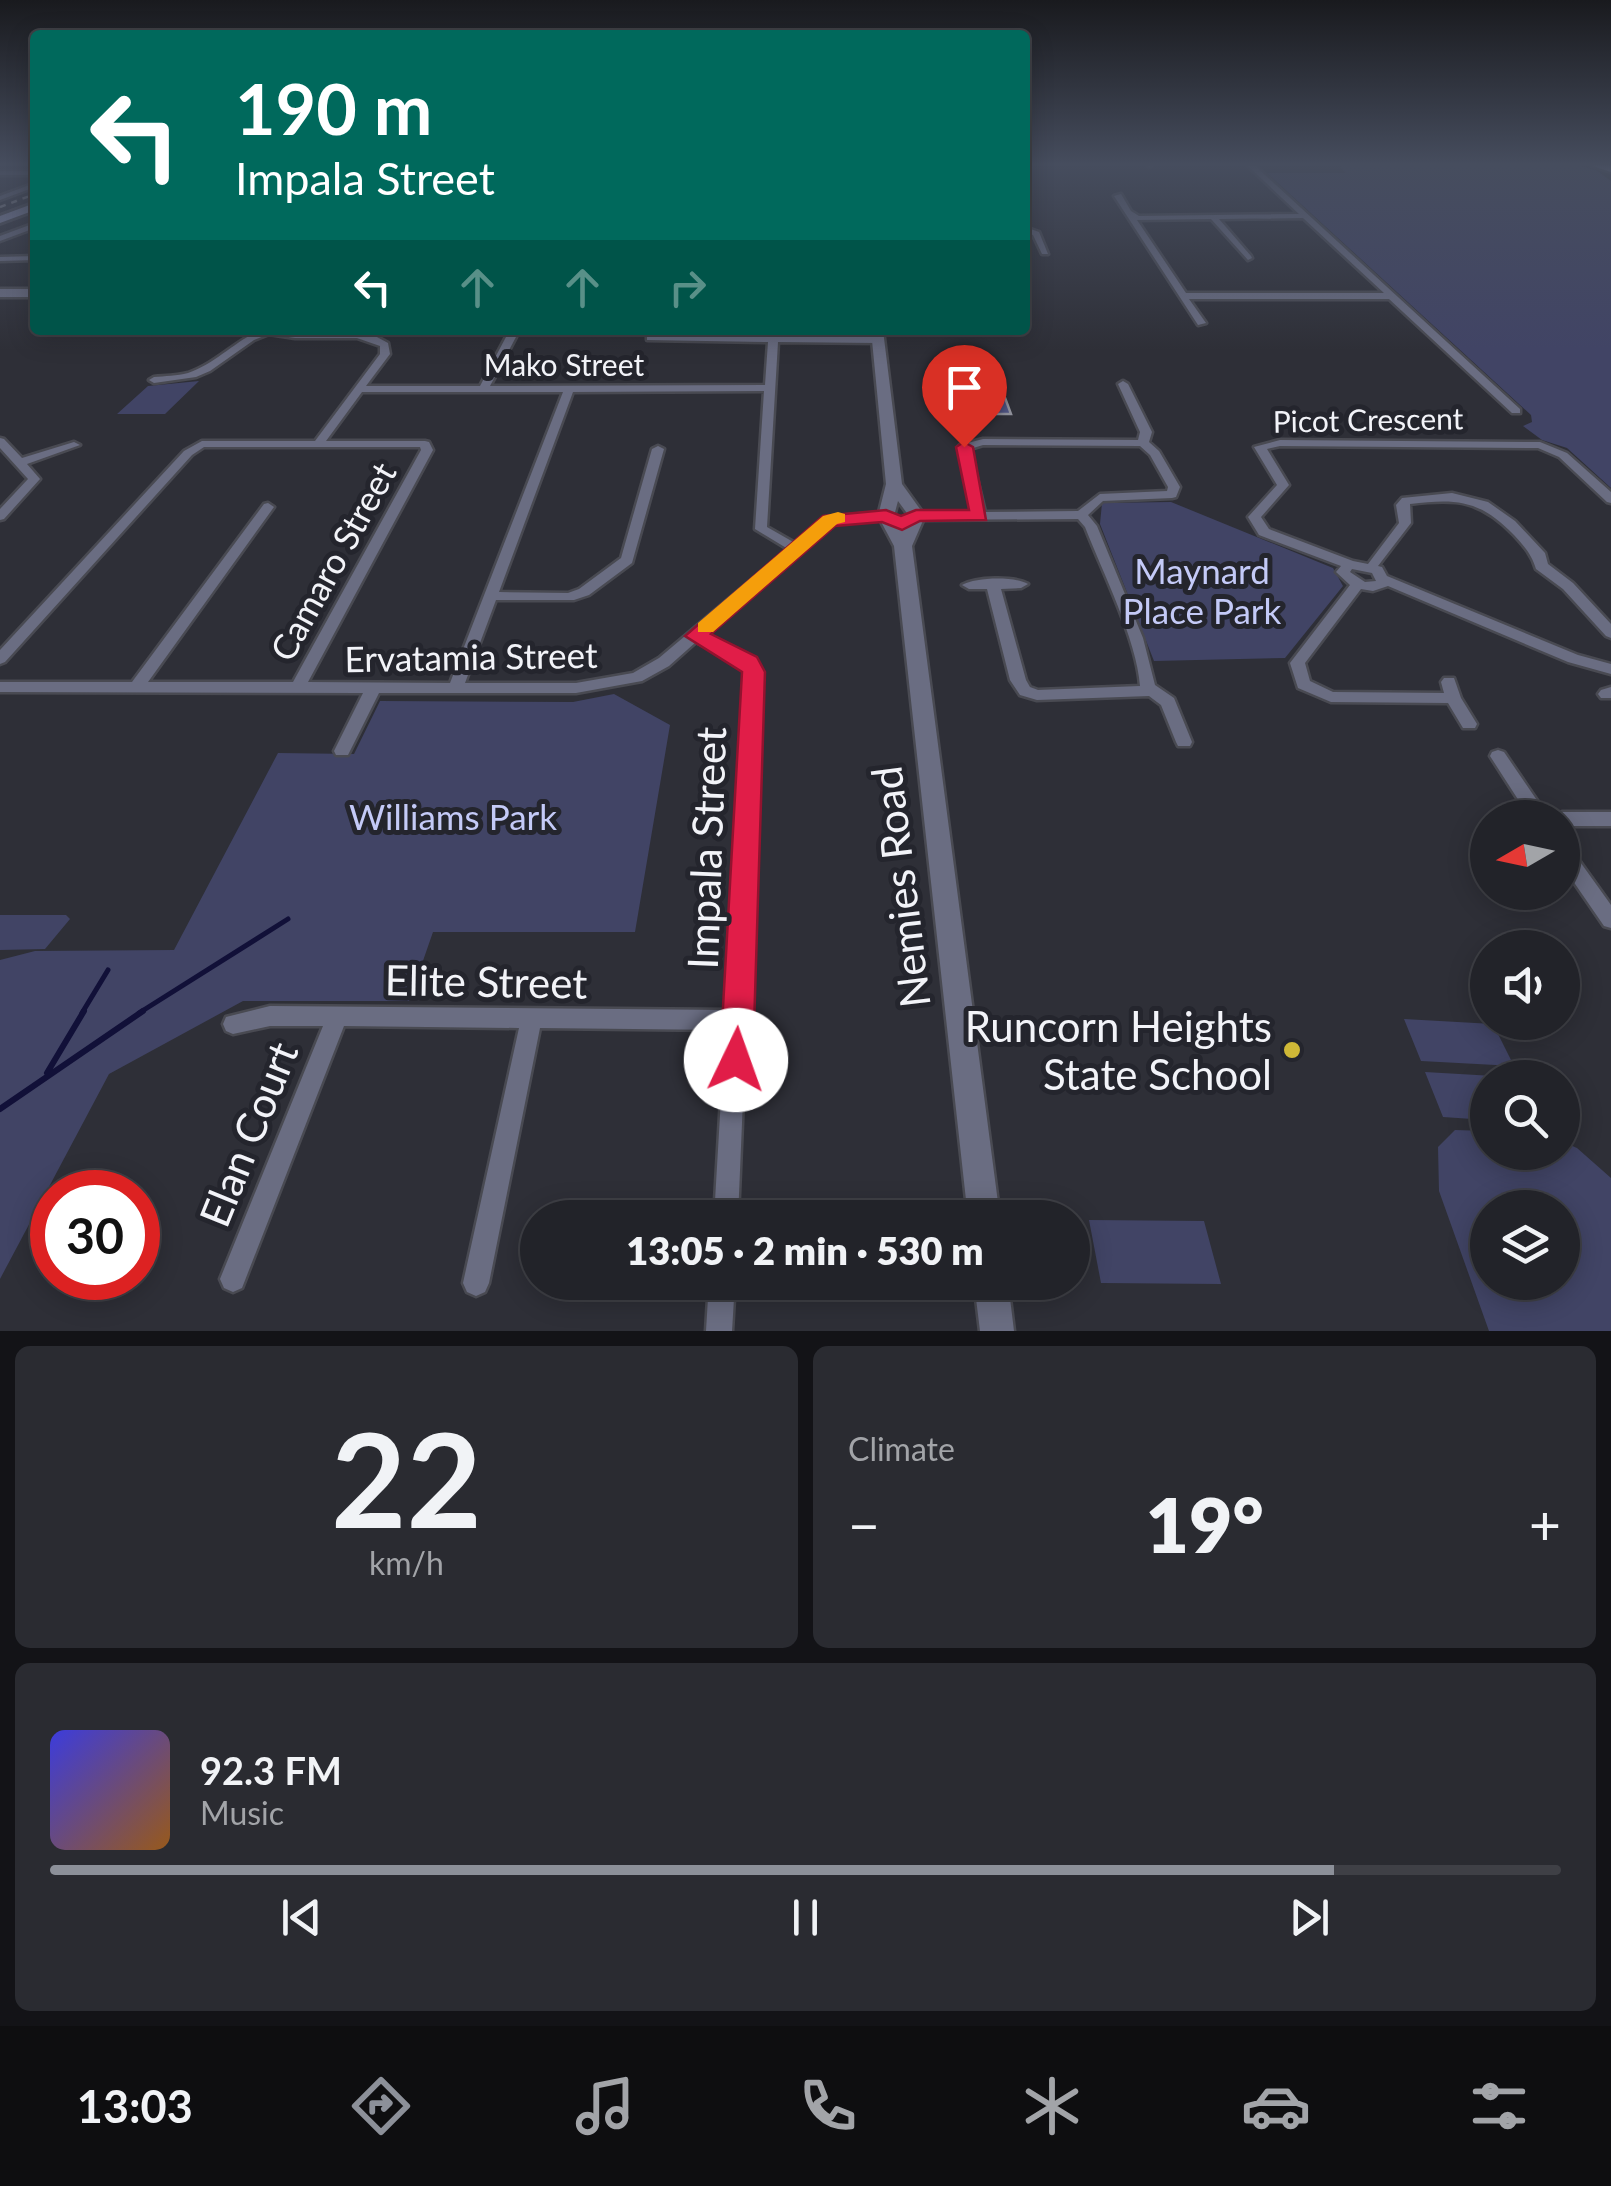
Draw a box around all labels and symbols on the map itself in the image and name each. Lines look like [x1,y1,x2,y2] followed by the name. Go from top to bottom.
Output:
[922,345,1007,448] pin
[484,346,644,382] street label: Mako Street
[1272,399,1464,439] street label: Picot Crescent
[260,454,404,667] street label: Camaro Street
[1123,549,1282,631] park label: Maynard Place Park
[344,633,598,679] street label: Ervatamia Street
[677,726,735,970] street label: Impala Street
[860,764,940,1010] street label: Nemies Road
[349,795,557,837] park label: Williams Park
[1470,800,1580,910] north arrow
[384,954,588,1008] street label: Elite Street
[965,1001,1272,1099] place label: Runcorn Heights State School
[684,1008,788,1112] position arrow
[188,1035,308,1233] street label: Elan Court
[1281,1039,1303,1061] marker: Runcorn Heights State School
[30,1170,160,1300] speed limit sign: 30

